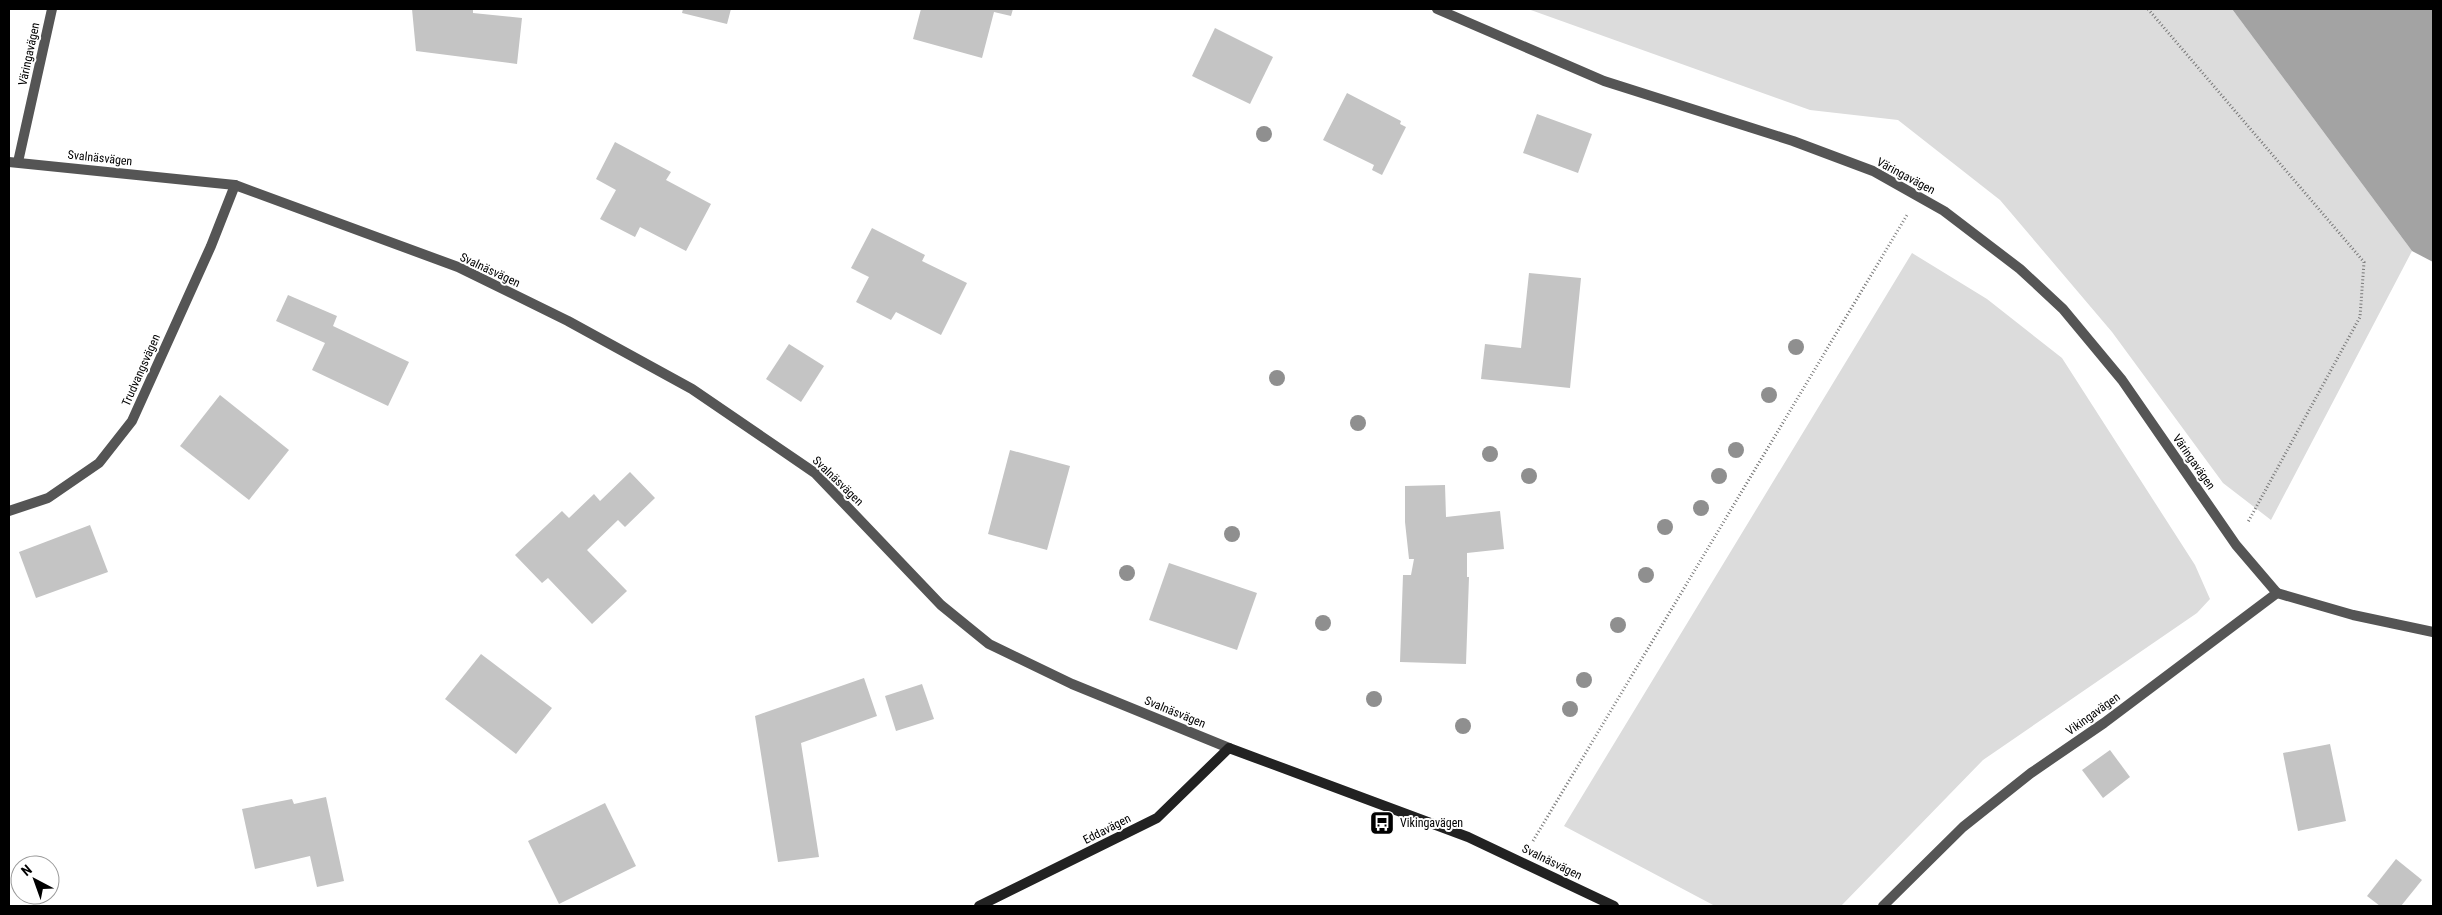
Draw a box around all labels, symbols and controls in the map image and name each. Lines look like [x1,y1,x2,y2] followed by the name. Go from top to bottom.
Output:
[15,21,43,87] street label: Väringavägen
[67,148,133,168] street label: Svalnäsvägen
[1874,155,1938,197] street label: Väringavägen
[458,250,523,290] street label: Svalnäsvägen
[119,332,163,408] street label: Trudvangsvägen
[2170,432,2218,492] street label: Väringavägen
[810,453,866,509] street label: Svalnäsvägen
[2063,690,2123,738] street label: Vikingavägen
[1142,693,1208,731] street label: Svalnäsvägen
[1369,810,1395,836] bus stop icon: Vikingavägen
[1081,811,1133,847] street label: Eddavägen
[1400,816,1463,830] place label: Vikingavägen
[1520,841,1584,883] street label: Svalnäsvägen
[10,855,60,905] north arrow
[18,861,35,879] text: N

